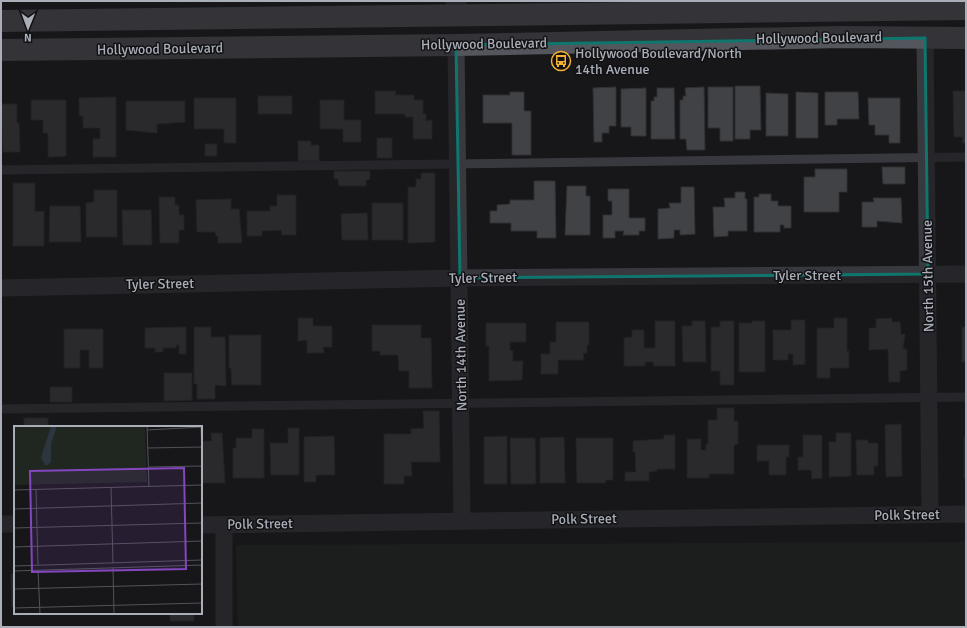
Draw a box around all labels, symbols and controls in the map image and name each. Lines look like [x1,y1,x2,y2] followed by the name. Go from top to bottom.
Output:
[8,8,48,48] north arrow
[756,28,882,48] street label: Hollywood Boulevard
[24,31,32,44] text: N
[421,34,547,54] street label: Hollywood Boulevard
[97,39,223,59] street label: Hollywood Boulevard
[575,45,742,78] place label: Hollywood Boulevard/North 14th Avenue
[550,50,572,72] bus stop icon: Hollywood Boulevard/North 14th Avenue
[919,220,937,332] street label: North 15th Avenue
[773,267,841,284] street label: Tyler Street
[449,269,517,287] street label: Tyler Street
[126,275,194,293] street label: Tyler Street
[452,299,470,411] street label: North 14th Avenue
[14,426,202,614] inset map
[874,506,940,524] street label: Polk Street
[551,510,617,528] street label: Polk Street
[227,515,293,533] street label: Polk Street

